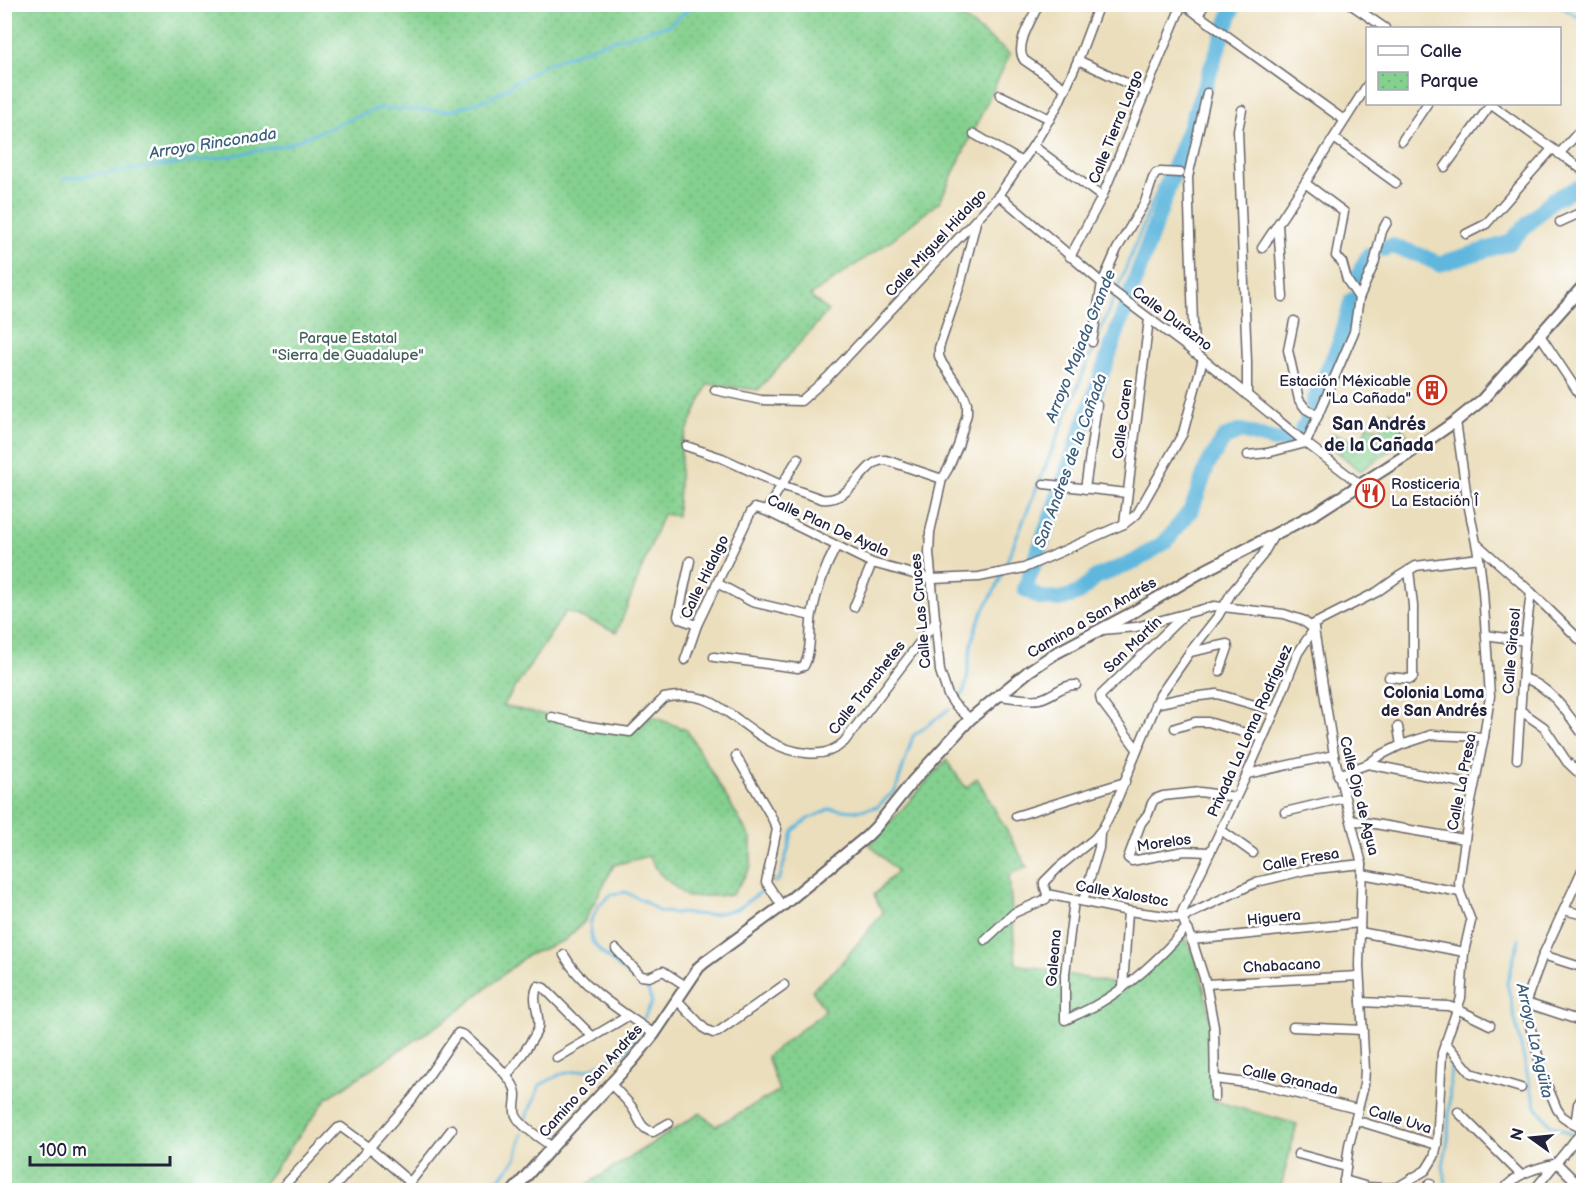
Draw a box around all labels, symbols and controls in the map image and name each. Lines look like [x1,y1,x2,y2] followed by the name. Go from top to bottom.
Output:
[1366,27,1561,105] legend
[1420,41,1462,62] text: Calle
[1085,67,1147,187] street label: Calle Tierra Largo
[1420,71,1478,92] text: Parque
[147,125,278,164] water label: Arroyo Rinconada
[881,185,991,301] street label: Calle Miguel Hidalgo
[1041,267,1120,426] water label: Arroyo Majada Grande
[1128,283,1216,355] street label: Calle Durazno
[272,329,424,365] park label: Parque Estatal "Sierra de Guadalupe"
[1031,371,1111,551] water label: San Andres de la Cañada
[1279,372,1411,408] place label: Estación Méxicable "La Cañada"
[1416,374,1448,406] building icon: Estación Méxicable "La Cañada"
[1109,378,1137,460] street label: Calle Caren
[1324,414,1434,456] district label: San Andrés de la Cañada
[1391,475,1479,511] place label: Rosticeria La Estación Î
[1354,477,1386,509] restaurant icon: Rosticeria La Estación Î
[764,491,892,561] street label: Calle Plan De Ayala
[677,532,733,622] street label: Calle Hidalgo
[906,552,935,669] street label: Calle Las Cruces
[1024,573,1161,663] street label: Camino a San Andrés
[1499,607,1525,695] street label: Calle Girasol
[1100,613,1166,677] street label: San Martín
[824,637,910,739] street label: Calle Tranchetes
[1203,641,1297,820] street label: Privada La Loma Rodríguez
[1381,684,1487,721] district label: Colonia Loma de San Andrés
[1443,732,1481,832] street label: Calle La Presa
[1335,734,1383,858] street label: Calle Ojo de Agua
[1136,830,1193,856] street label: Morelos
[1261,844,1341,876] street label: Calle Fresa
[1074,876,1170,912] street label: Calle Xalostoc
[1246,906,1302,930] street label: Higuera
[1042,929,1066,987] street label: Galeana
[1243,954,1321,978] street label: Chabacano
[1511,981,1556,1100] water label: Arroyo La Agüita
[535,1020,647,1142] street label: Camino a San Andrés
[1240,1061,1340,1099] street label: Calle Granada
[1366,1101,1434,1139] street label: Calle Uva
[1501,1108,1561,1168] north arrow
[1507,1126,1529,1143] text: N
[30,1129,170,1167] scale bar
[39,1140,87,1161] text: 100 m

